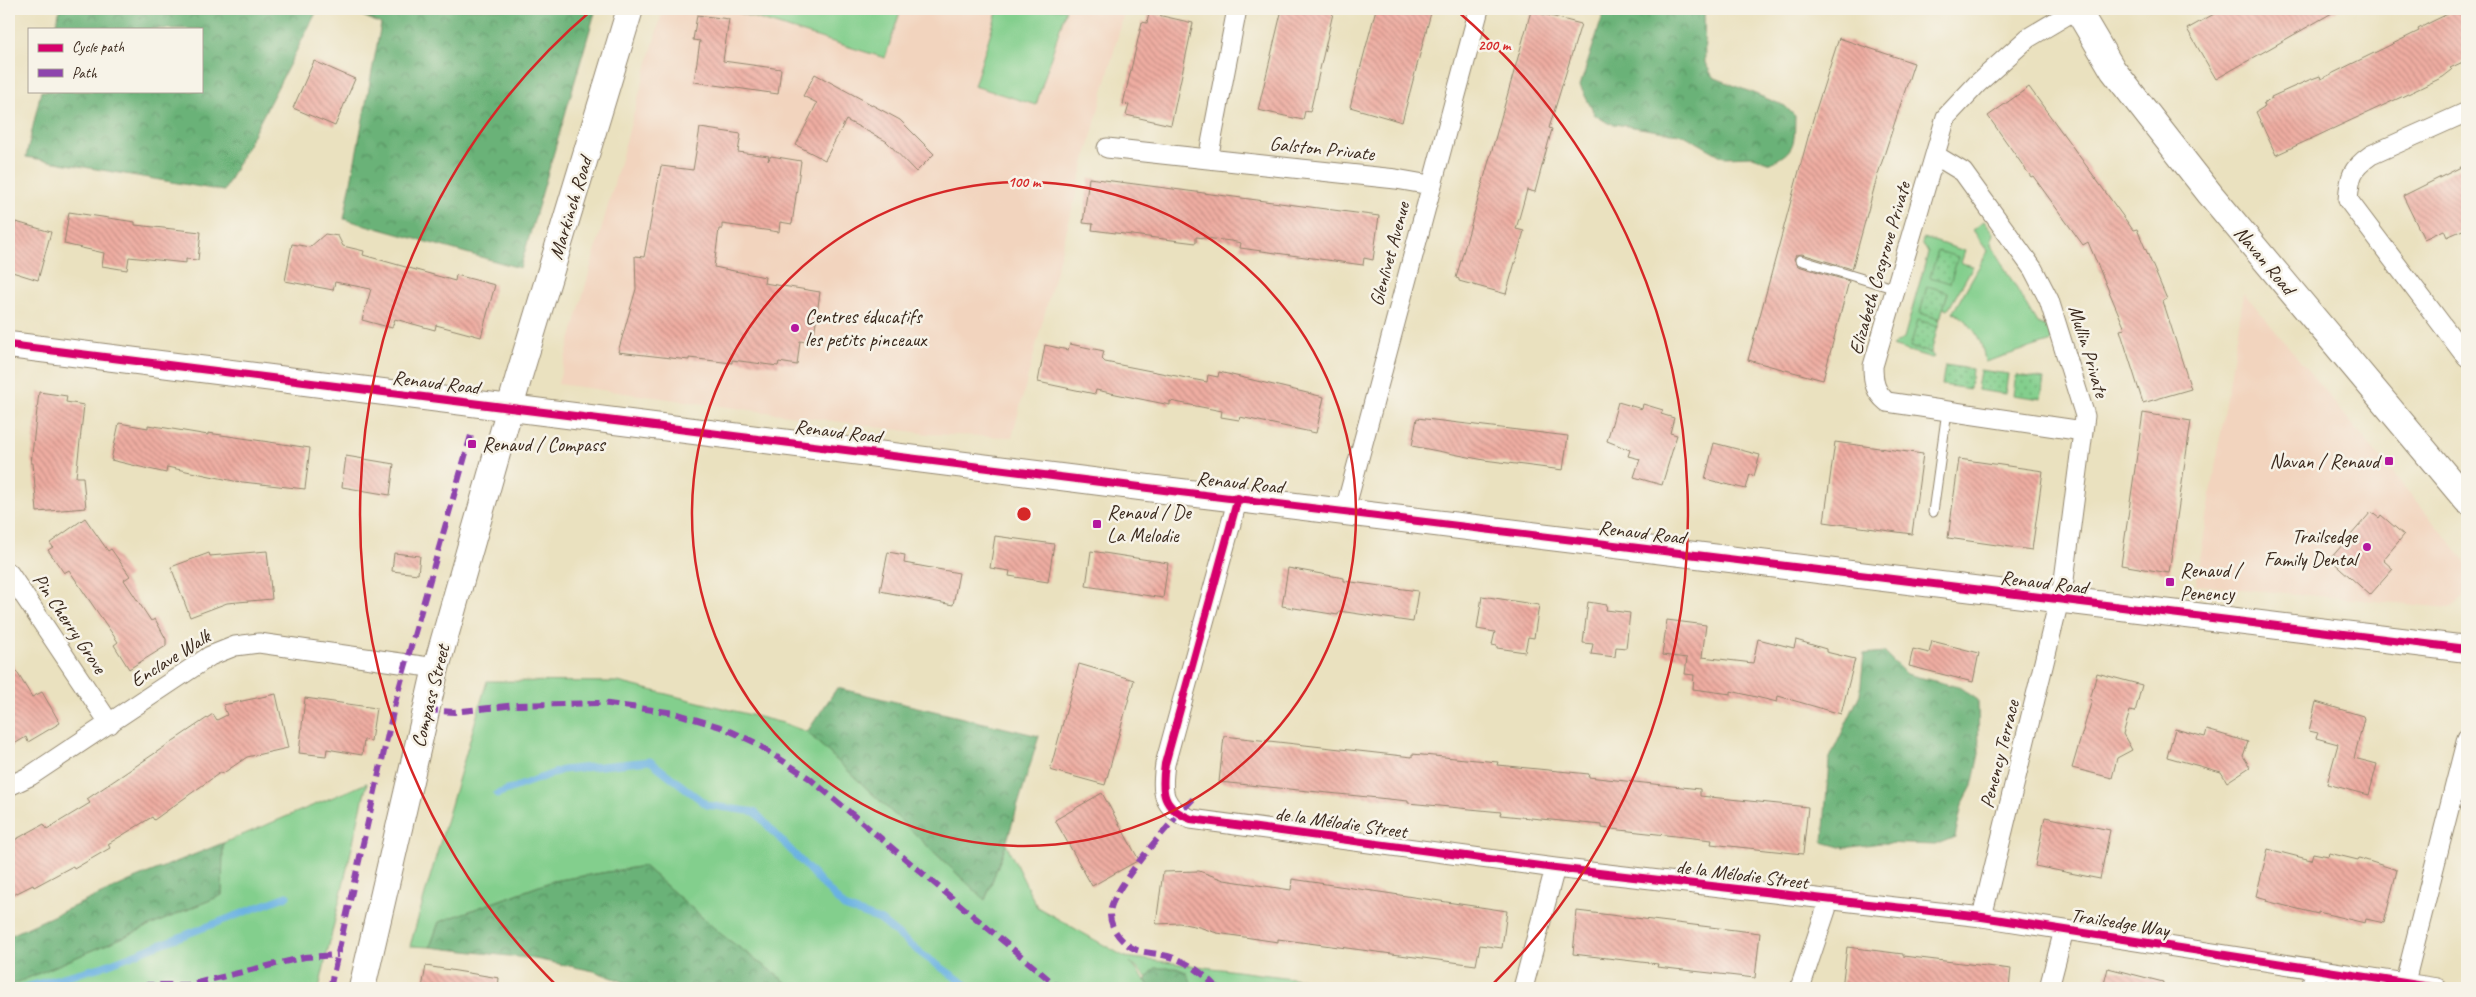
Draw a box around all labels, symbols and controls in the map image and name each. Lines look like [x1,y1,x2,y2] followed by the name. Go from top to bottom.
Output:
[28,28,202,92] legend
[1478,36,1512,55] text: 200 m
[72,38,124,57] text: Cycle path
[72,64,98,83] text: Path
[1268,131,1377,167] street label: Galston Private
[543,151,599,262] street label: Markinch Road
[1008,173,1042,192] text: 100 m
[1843,177,1917,357] street label: Elizabeth Cosgrove Private
[1364,198,1416,309] street label: Glenlivet Avenue
[2229,221,2303,302] street label: Navan Road
[2063,302,2115,402] street label: Mullin Private
[805,304,928,352] place label: Centres éducatifs les petits pinceaux
[789,322,801,334] marker: Centres éducatifs les petits pinceaux
[391,365,484,401] street label: Renaud Road
[793,414,886,450] street label: Renaud Road
[482,432,607,457] place label: Renaud / Compass
[466,438,478,450] marker: Renaud / Compass
[2269,449,2382,474] place label: Navan / Renaud
[2383,455,2395,467] marker: Navan / Renaud
[1195,465,1288,500] street label: Renaud Road
[1107,500,1192,548] place label: Renaud / De La Melodie
[1015,505,1033,523] centre of rings
[1597,515,1690,551] street label: Renaud Road
[1091,518,1103,530] marker: Renaud / De La Melodie
[2264,524,2361,572] place label: Trailsedge Family Dental
[2361,541,2373,553] marker: Trailsedge Family Dental
[2180,558,2245,606] place label: Renaud / Penency
[1999,565,2092,601] street label: Renaud Road
[27,568,113,679] street label: Pin Cherry Grove
[2164,576,2176,588] marker: Renaud / Penency
[126,623,216,693] street label: Enclave Walk
[406,640,456,750] street label: Compass Street
[1974,696,2025,811] street label: Penency Terrace
[1273,801,1411,844] street label: de la Mélodie Street
[1674,854,1812,895] street label: de la Mélodie Street
[2069,902,2173,943] street label: Trailsedge Way

